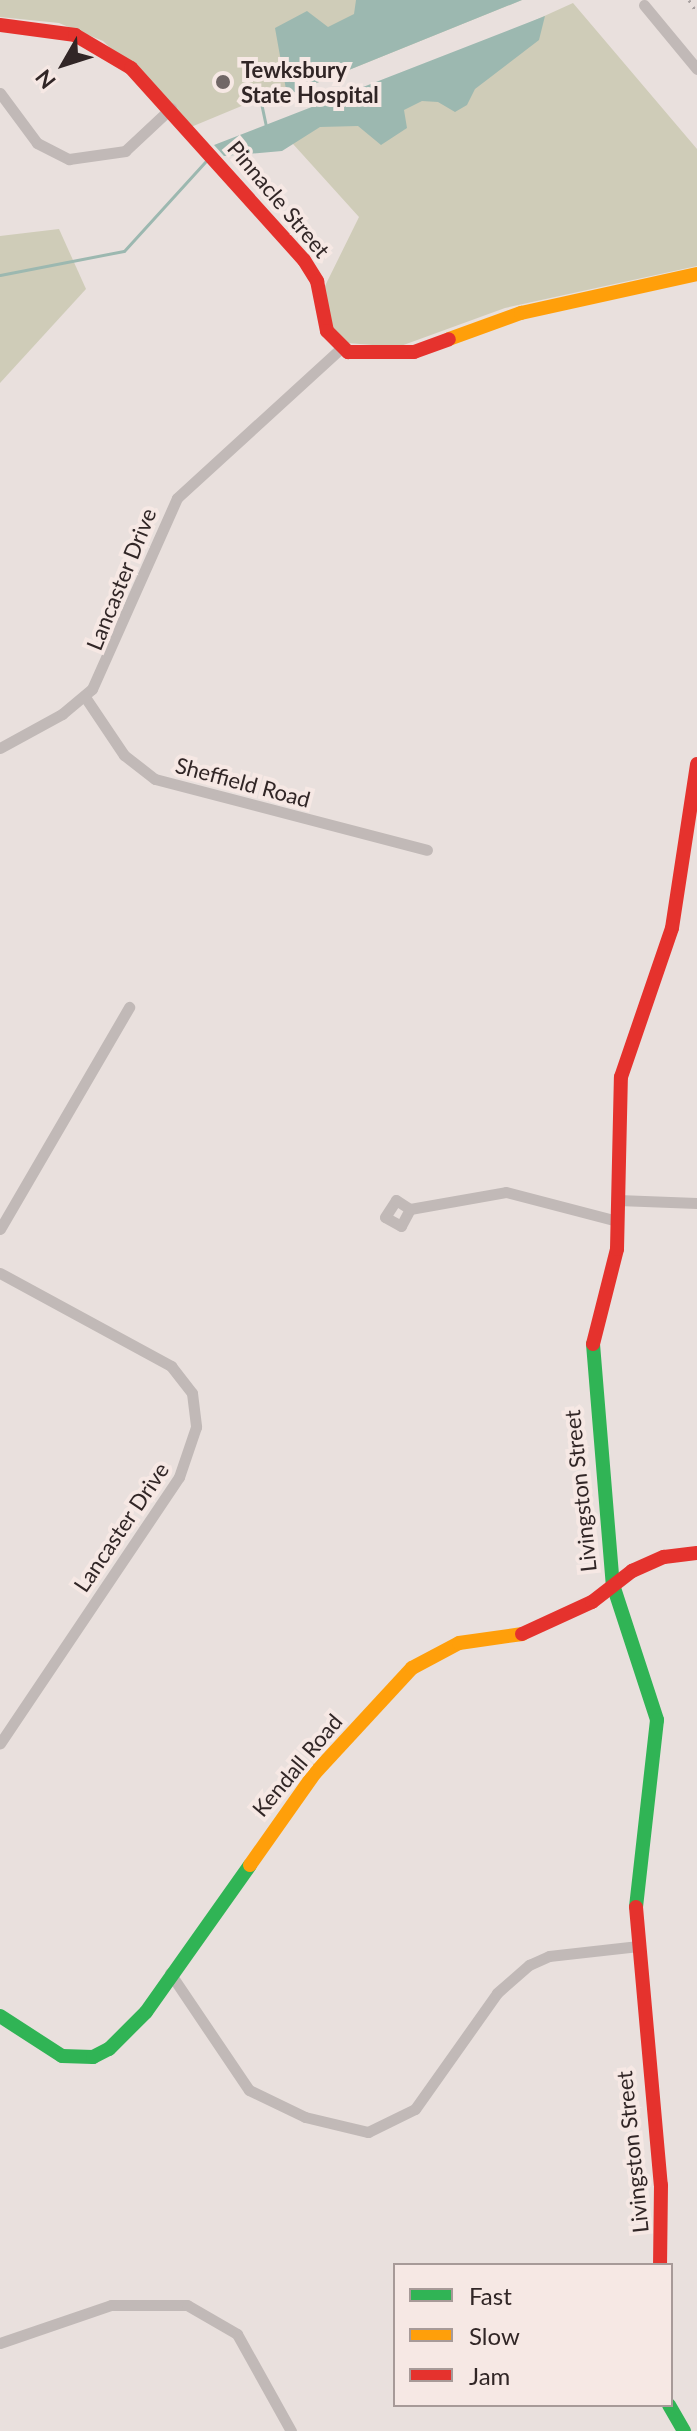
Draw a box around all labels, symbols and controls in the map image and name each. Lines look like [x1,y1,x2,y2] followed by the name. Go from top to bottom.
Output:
[24,24,104,104] north arrow
[241,56,379,108] place label: Tewksbury State Hospital
[29,64,61,95] text: N
[212,71,234,93] marker: Tewksbury State Hospital
[222,135,336,263] street label: Pinnacle Street
[80,504,162,654] street label: Lancaster Drive
[173,751,313,813] street label: Sheffield Road
[558,1409,602,1573] street label: Livingston Street
[68,1457,174,1597] street label: Lancaster Drive
[246,1708,348,1822] street label: Kendall Road
[610,2070,654,2234] street label: Livingston Street
[393,2263,673,2407] legend
[469,2281,512,2310] text: Fast
[469,2321,520,2350] text: Slow
[469,2361,510,2390] text: Jam

